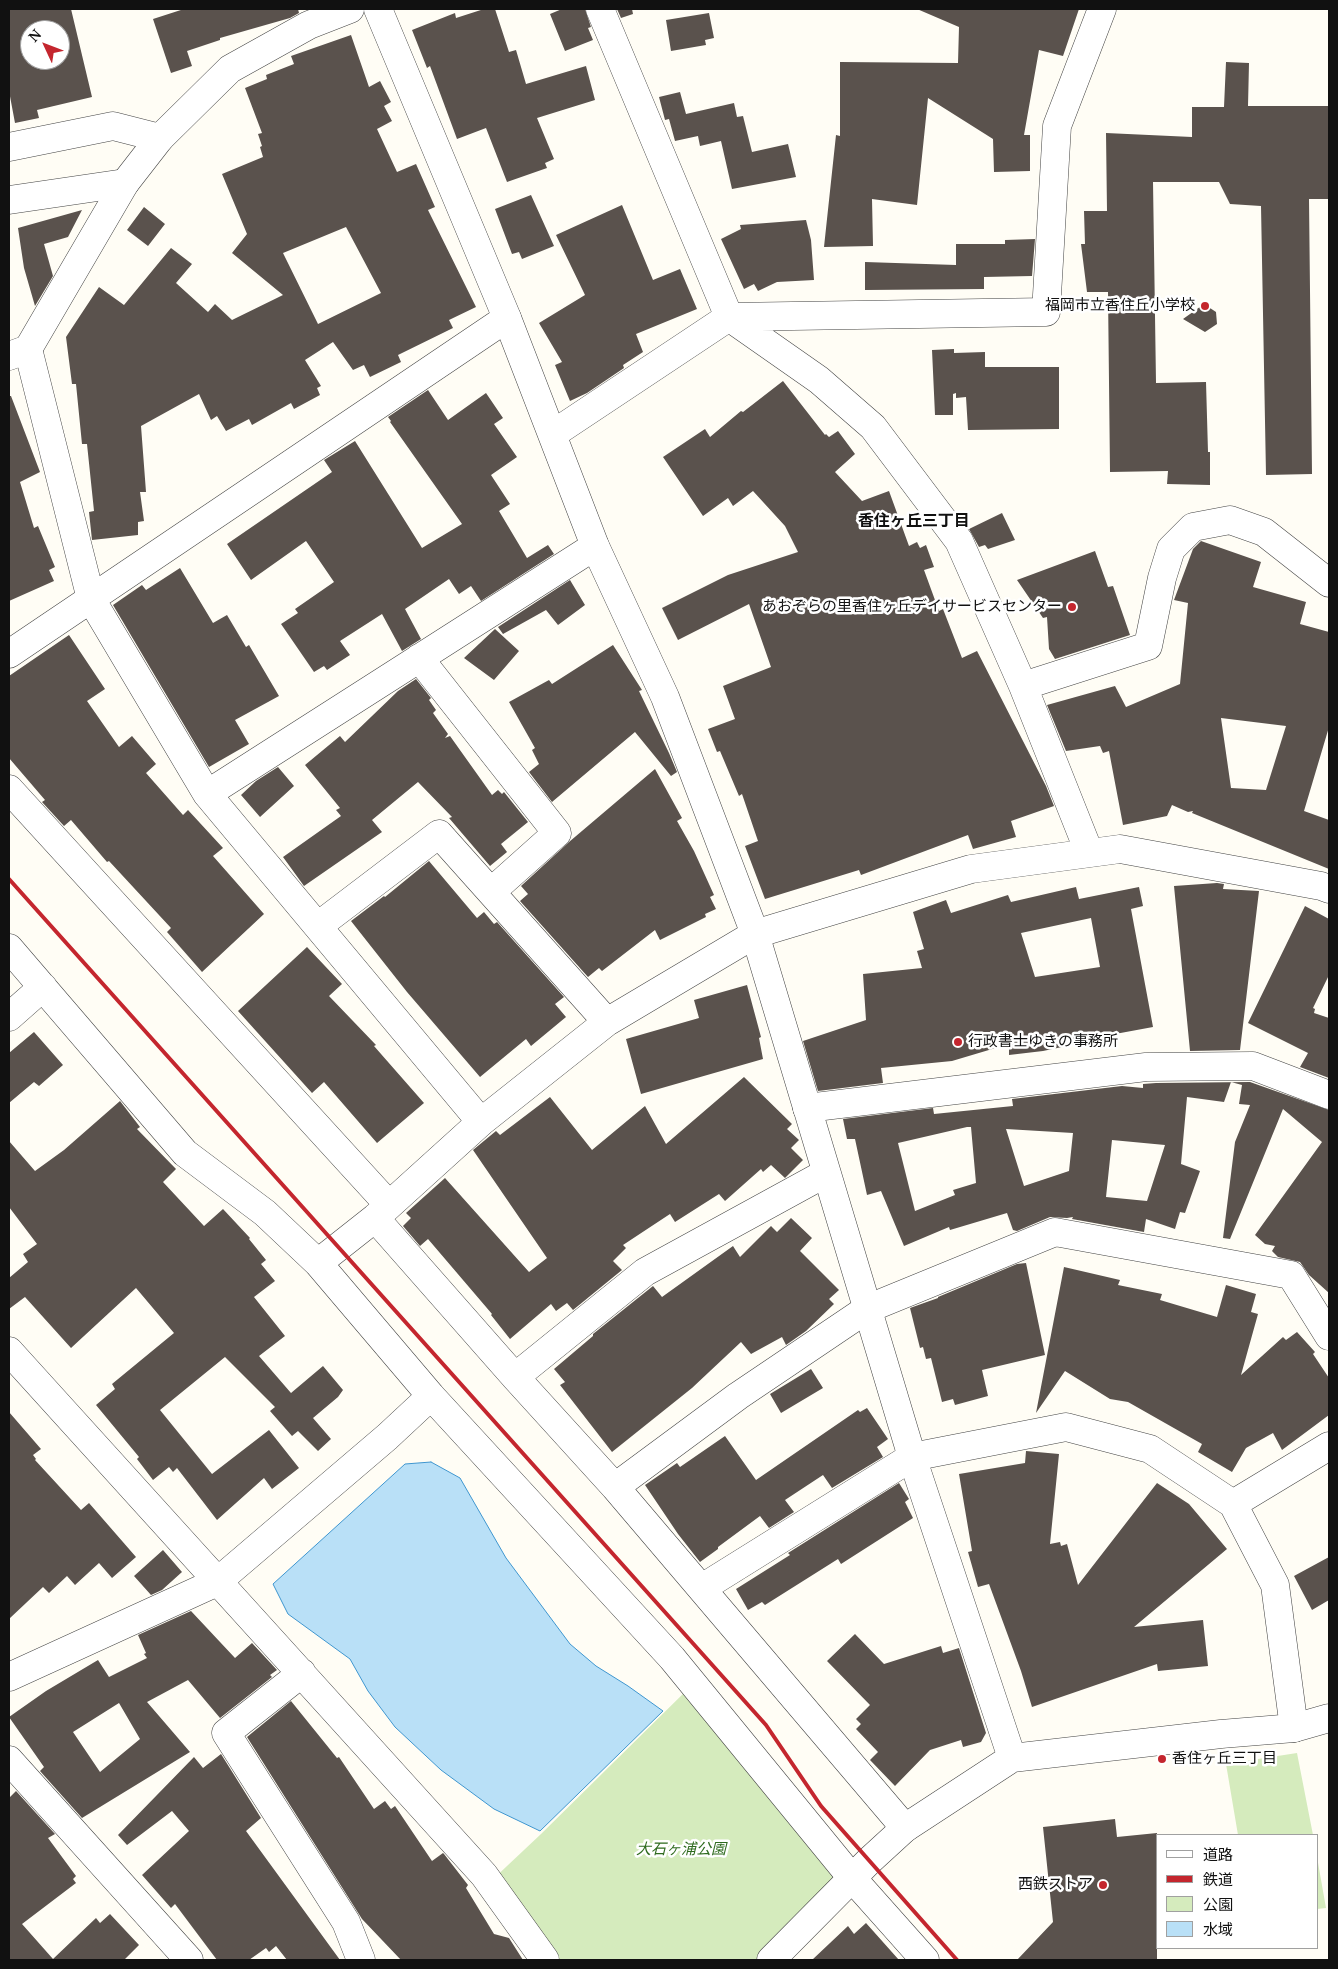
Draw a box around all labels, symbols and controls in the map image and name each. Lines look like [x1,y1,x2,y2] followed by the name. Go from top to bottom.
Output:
[20,20,70,70] north arrow
[24,25,45,46] text: N
[1045,297,1195,315] place label: 福岡市立香住丘小学校
[1199,300,1211,312] marker: 福岡市立香住丘小学校
[858,511,970,531] district label: 香住ヶ丘三丁目
[762,598,1062,616] place label: あおぞらの里香住ヶ丘デイサービスセンター
[1066,601,1078,613] marker: あおぞらの里香住ヶ丘デイサービスセンター
[968,1033,1118,1051] place label: 行政書士ゆきの事務所
[952,1036,964,1048] marker: 行政書士ゆきの事務所
[1172,1750,1277,1768] place label: 香住ヶ丘三丁目
[1156,1753,1168,1765] marker: 香住ヶ丘三丁目
[1156,1834,1318,1949] legend
[636,1841,726,1859] park label: 大石ヶ浦公園
[1203,1844,1233,1864] text: 道路
[1203,1869,1233,1889] text: 鉄道
[1018,1876,1093,1894] place label: 西鉄ストア
[1097,1879,1109,1891] marker: 西鉄ストア
[1203,1894,1233,1914] text: 公園
[1203,1919,1233,1939] text: 水域

